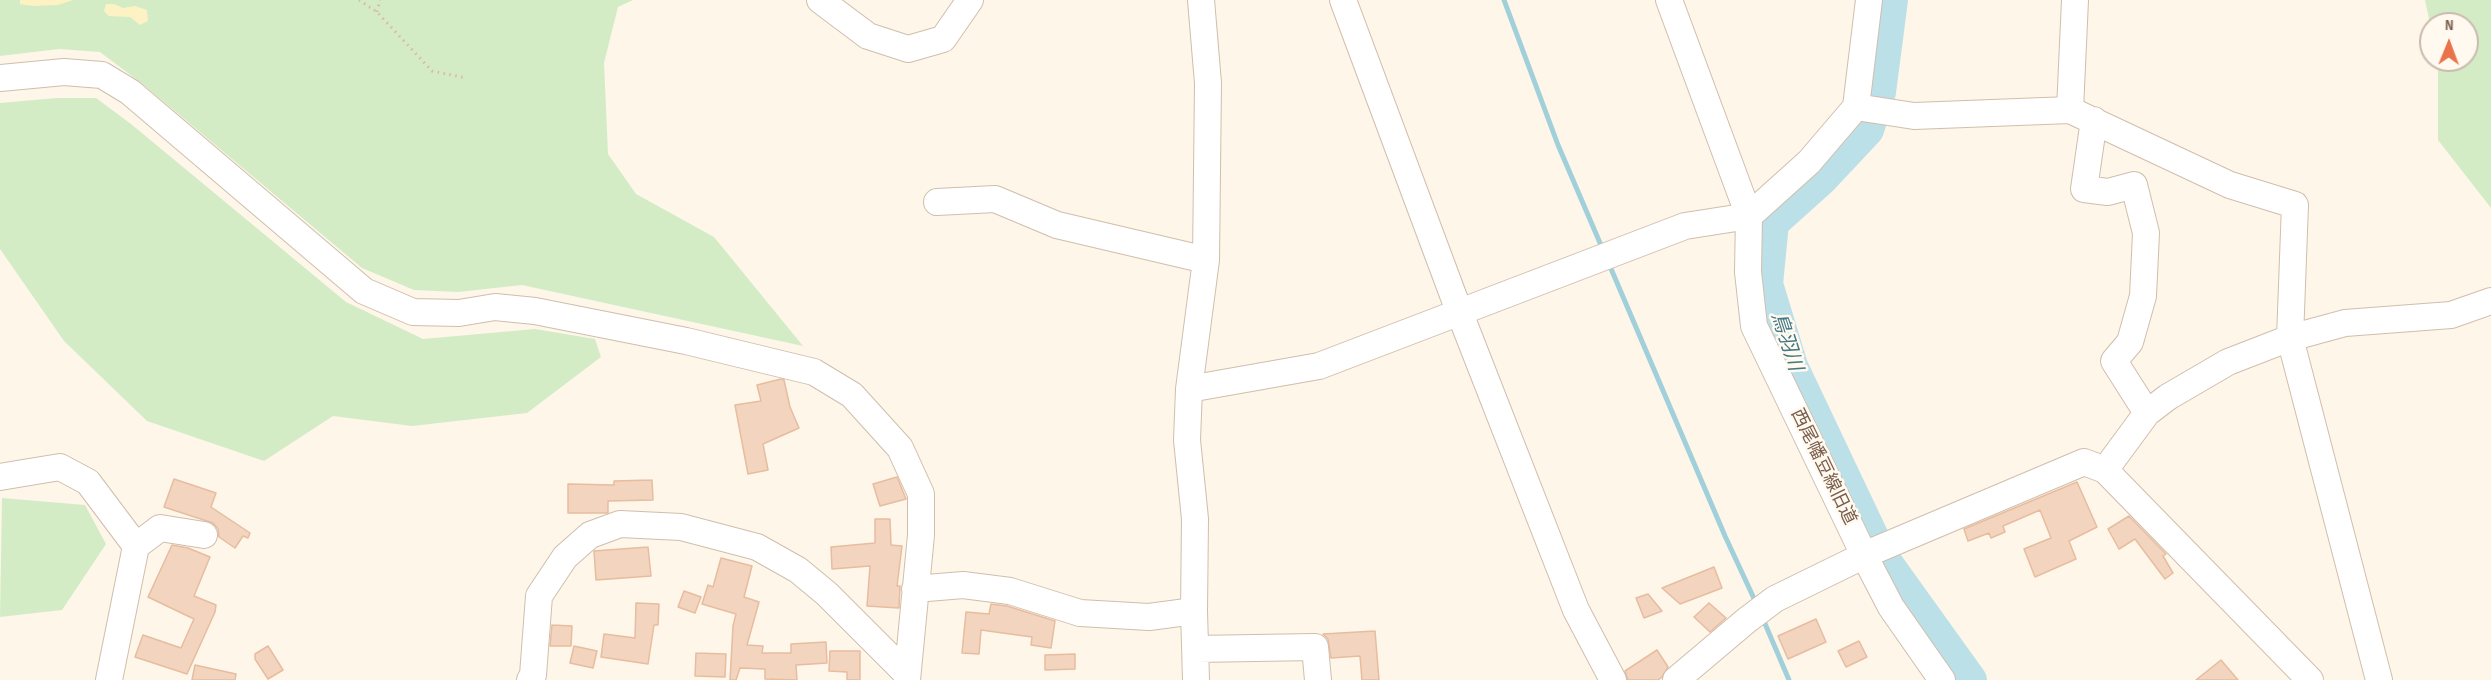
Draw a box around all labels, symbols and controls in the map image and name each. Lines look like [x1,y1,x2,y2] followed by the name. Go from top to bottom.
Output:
[2419,12,2479,72] north arrow
[2445,16,2454,35] text: N
[1765,310,1807,374] water label: 鳥羽川
[1786,406,1860,528] street label: 西尾幡豆線旧道

